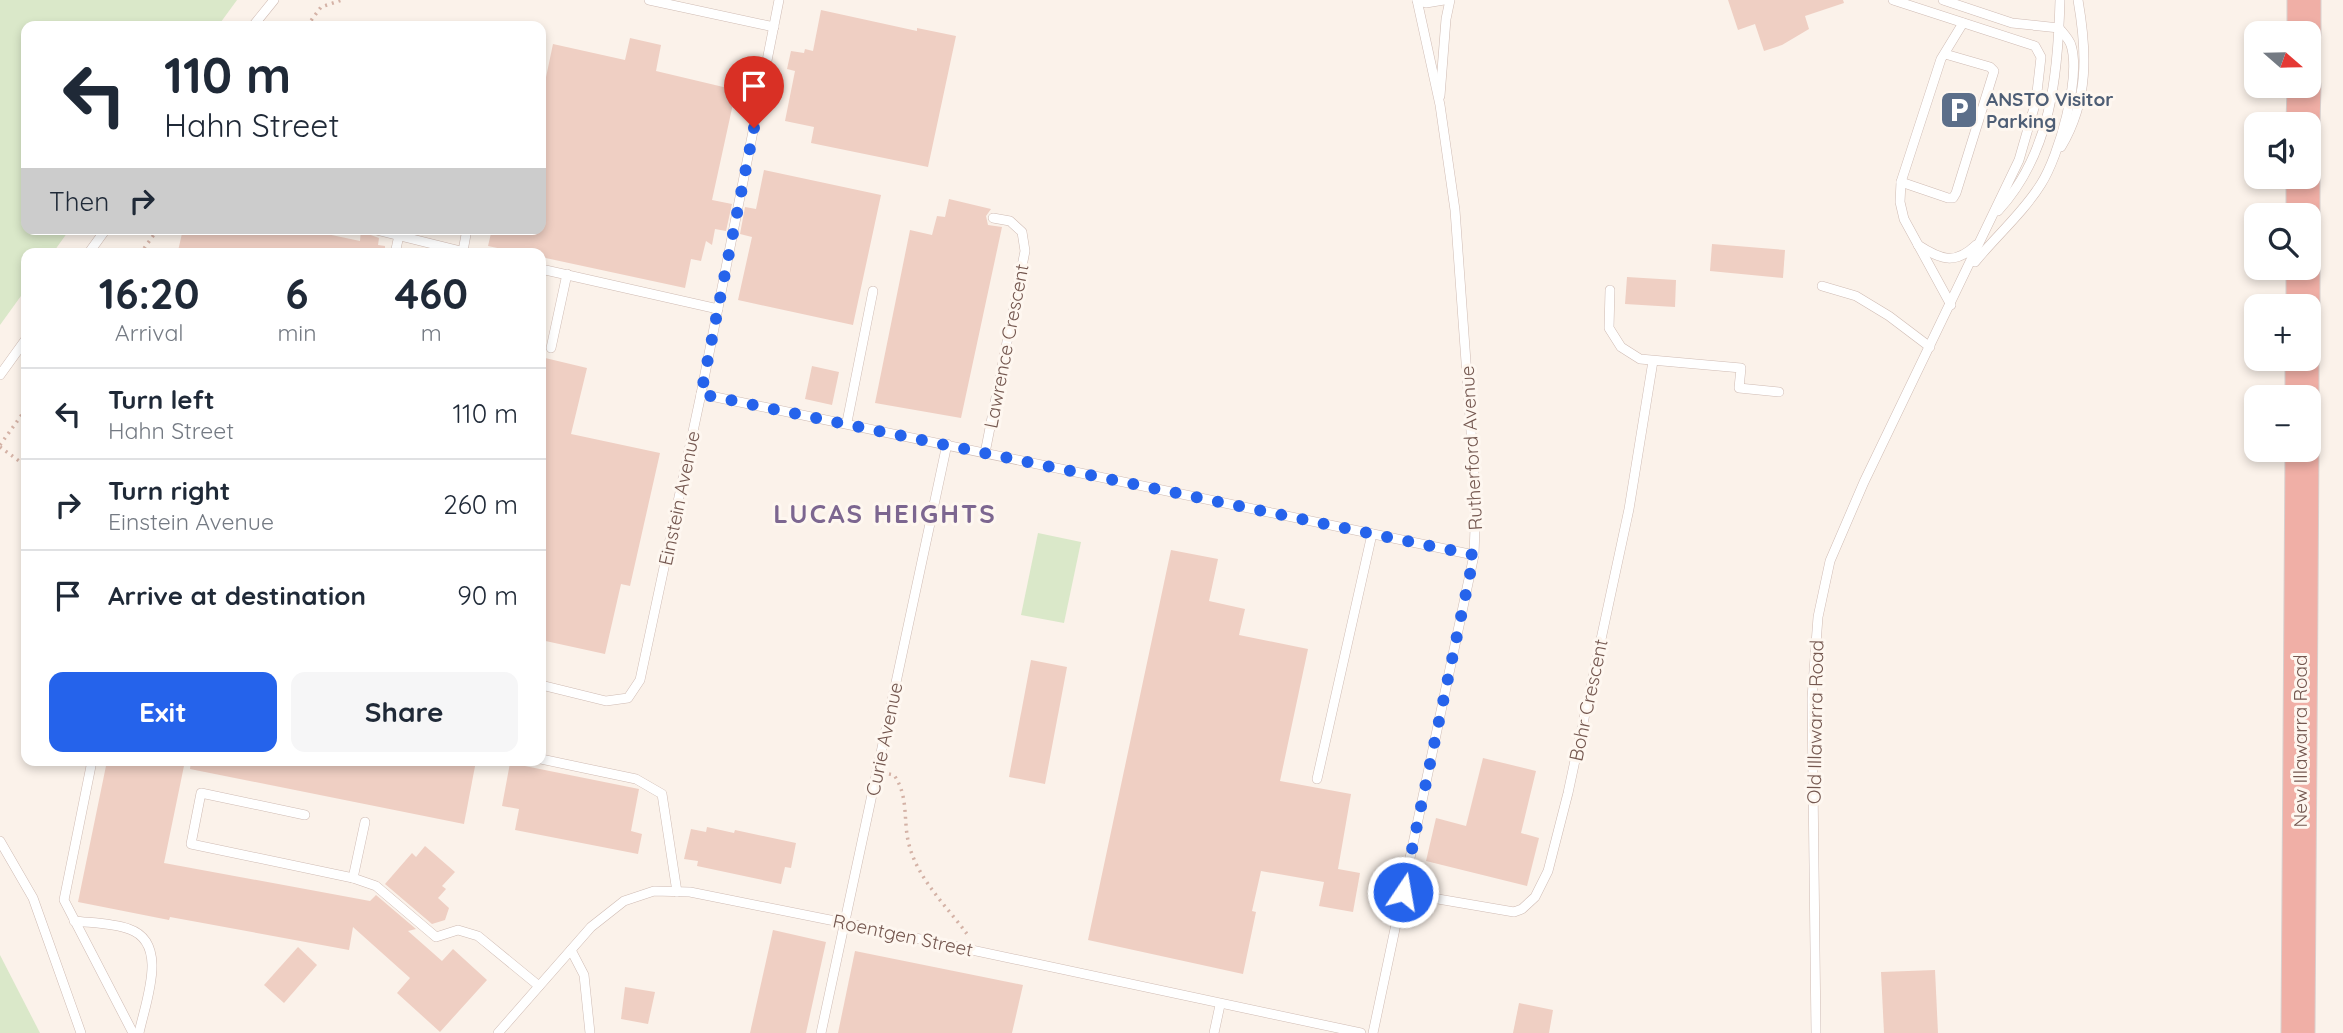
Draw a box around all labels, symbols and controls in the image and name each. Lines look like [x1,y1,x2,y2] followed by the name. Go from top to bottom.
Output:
[2244,21,2320,98] north arrow
[2244,21,2321,462] map controls
[164,44,291,105] text: 110 m
[49,49,140,140] icon: left
[724,56,784,128] pin
[735,67,773,105] icon: arrive
[1986,87,2114,133] place label: ANSTO Visitor Parking
[1938,89,1980,131] parking icon: ANSTO Visitor Parking
[164,105,339,145] text: Hahn Street
[2244,112,2321,189] button: sound
[123,182,161,220] icon: right
[49,185,109,218] text: Then
[2244,203,2321,280] button: search
[978,262,1034,430] street label: Lawrence Crescent
[99,267,200,320] text: 16:20
[285,267,309,320] text: 6
[394,267,468,320] text: 460
[2244,294,2321,371] button: +
[115,318,184,347] text: Arrival
[277,318,317,347] text: min
[421,318,442,347] text: m
[1455,365,1487,531] street label: Rutherford Avenue
[108,383,215,416] text: Turn left
[2244,385,2321,462] button: −
[49,395,87,433] icon: left
[452,397,518,430] text: 110 m
[108,416,234,445] text: Hahn Street
[653,428,705,568] street label: Einstein Avenue
[108,474,230,507] text: Turn right
[49,486,87,524] icon: right
[443,488,518,521] text: 260 m
[773,497,997,530] district label: LUCAS HEIGHTS
[108,507,274,536] text: Einstein Avenue
[49,577,87,615] icon: arrive
[108,579,366,612] text: Arrive at destination
[457,579,518,612] text: 90 m
[1563,637,1613,763] street label: Bohr Crescent
[1802,640,1828,804] street label: Old Illawarra Road
[2288,654,2312,828] street label: New Illawarra Road
[49,672,277,752] button: Exit
[291,672,518,752] button: Share
[860,680,908,798] street label: Curie Avenue
[1366,855,1440,929] position arrow
[831,908,975,962] street label: Roentgen Street

